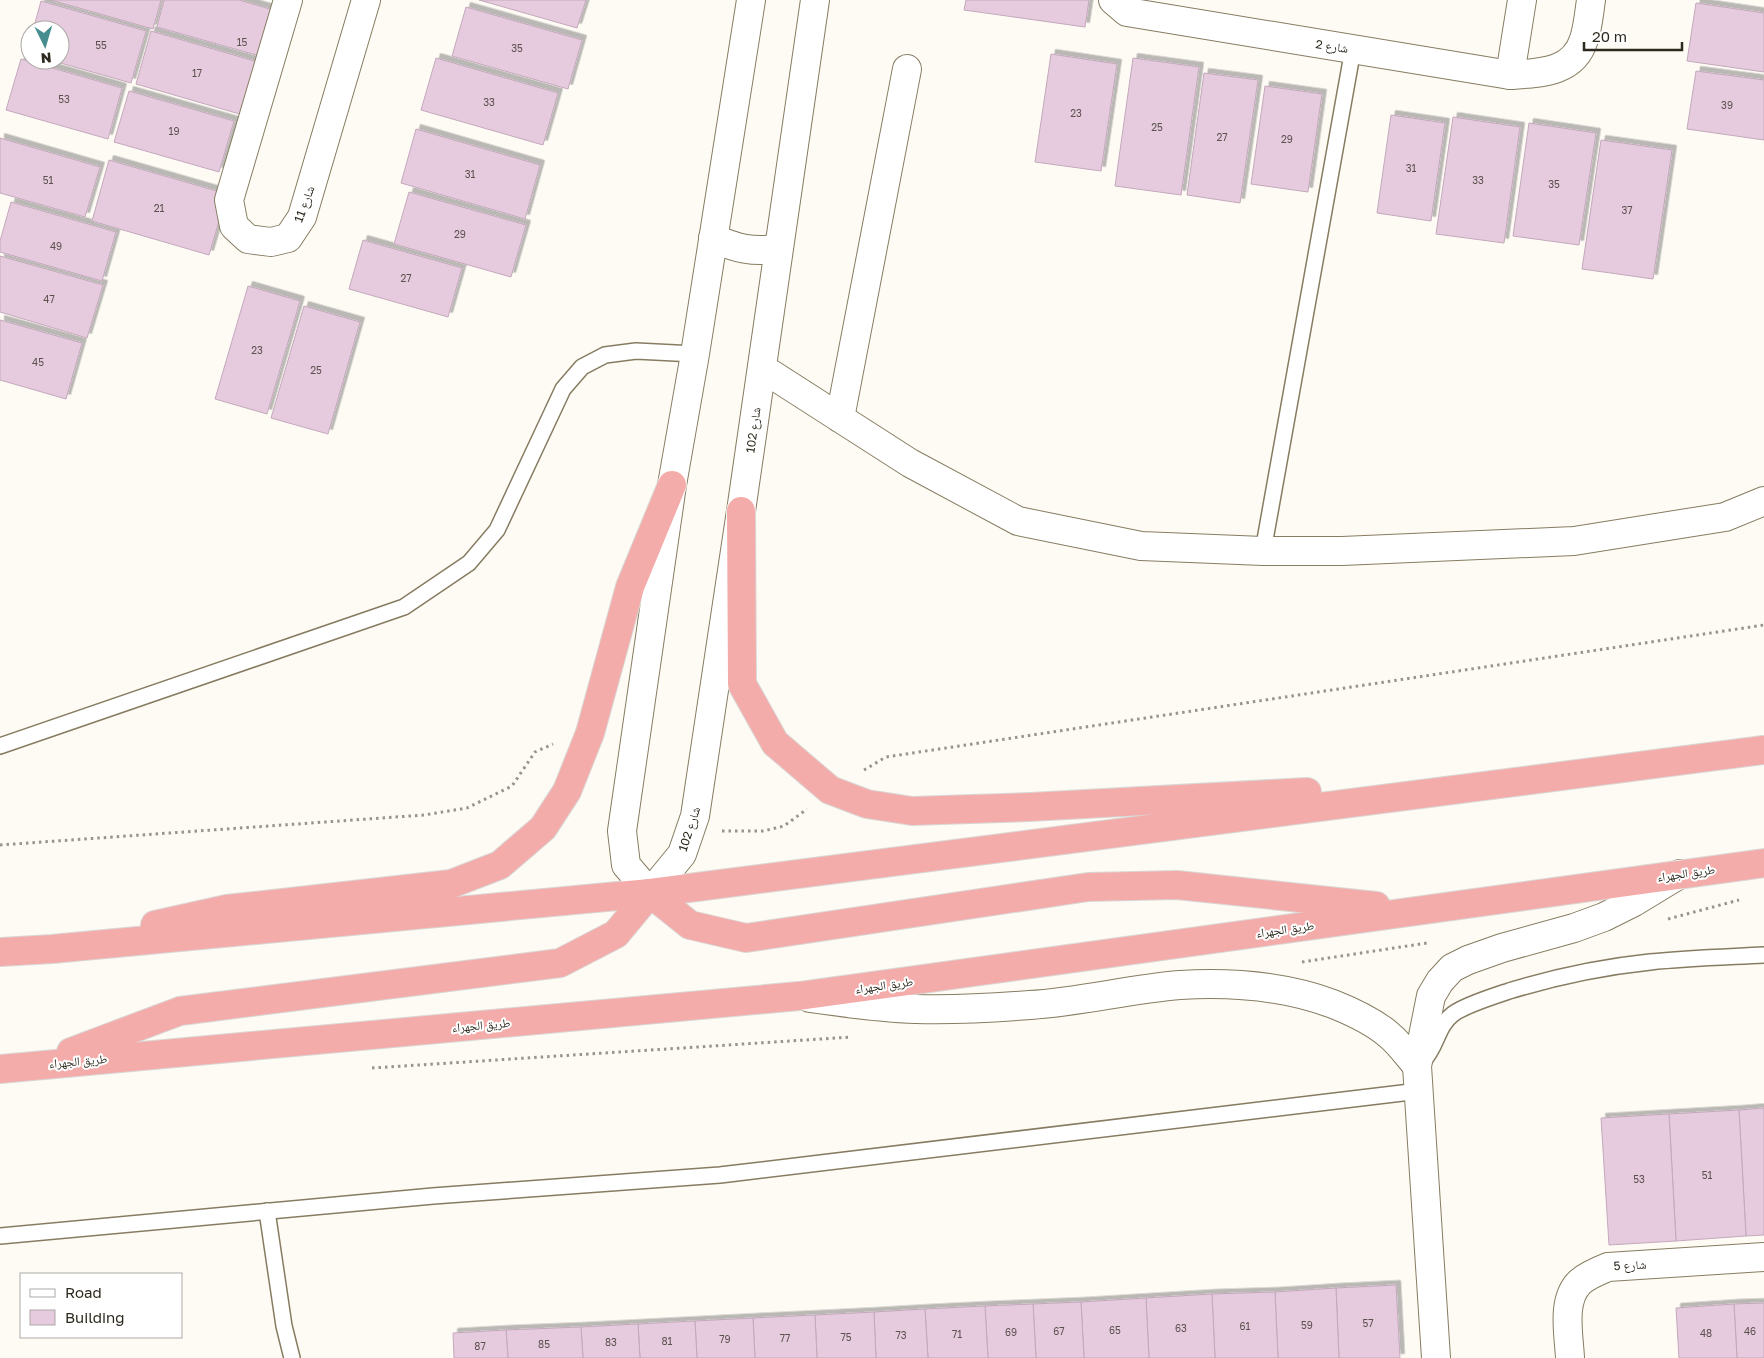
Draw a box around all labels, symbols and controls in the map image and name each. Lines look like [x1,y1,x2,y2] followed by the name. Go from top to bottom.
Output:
[20,20,70,70] north arrow
[1584,20,1682,52] scale bar
[1592,27,1627,45] text: 20 m
[237,36,248,48] house number: 15
[1314,36,1349,57] street label: شارع 2
[95,39,107,51] house number: 55
[511,42,523,54] house number: 35
[40,50,52,67] text: N
[192,67,202,79] house number: 17
[58,93,70,105] house number: 53
[483,96,495,108] house number: 33
[1721,99,1733,111] house number: 39
[1070,107,1082,119] house number: 23
[1151,121,1163,133] house number: 25
[169,125,179,137] house number: 19
[1216,131,1228,143] house number: 27
[1281,133,1293,145] house number: 29
[1406,162,1416,174] house number: 31
[465,168,475,180] house number: 31
[43,174,53,186] house number: 51
[1472,174,1484,186] house number: 33
[1548,178,1560,190] house number: 35
[291,184,318,225] street label: شارع 11
[154,202,164,214] house number: 21
[1621,204,1633,216] house number: 37
[454,228,466,240] house number: 29
[50,240,62,252] house number: 49
[400,272,412,284] house number: 27
[43,293,55,305] house number: 47
[251,344,263,356] house number: 23
[32,356,44,368] house number: 45
[310,364,322,376] house number: 25
[742,406,765,454] street label: شارع 102
[675,805,704,854] street label: شارع 102
[1656,861,1716,885] street label: طريق الجهراء
[1255,917,1315,941] street label: طريق الجهراء
[854,973,914,997] street label: طريق الجهراء
[451,1015,511,1035] street label: طريق الجهراء
[48,1051,108,1071] street label: طريق الجهراء
[1702,1169,1712,1181] house number: 51
[1633,1173,1645,1185] house number: 53
[1613,1257,1647,1274] street label: شارع 5
[20,1273,182,1338] legend
[65,1283,102,1301] text: Road
[65,1308,125,1326] text: Building
[1362,1317,1374,1329] house number: 57
[1301,1319,1313,1331] house number: 59
[1240,1320,1251,1332] house number: 61
[1175,1322,1187,1334] house number: 63
[1109,1324,1121,1336] house number: 65
[1053,1325,1065,1337] house number: 67
[1744,1325,1756,1337] house number: 46
[1005,1326,1017,1338] house number: 69
[1700,1327,1712,1339] house number: 48
[952,1328,962,1340] house number: 71
[895,1329,907,1341] house number: 73
[840,1331,852,1343] house number: 75
[780,1332,790,1344] house number: 77
[719,1333,731,1345] house number: 79
[662,1335,673,1347] house number: 81
[605,1336,617,1348] house number: 83
[538,1338,550,1350] house number: 85
[474,1340,486,1352] house number: 87

